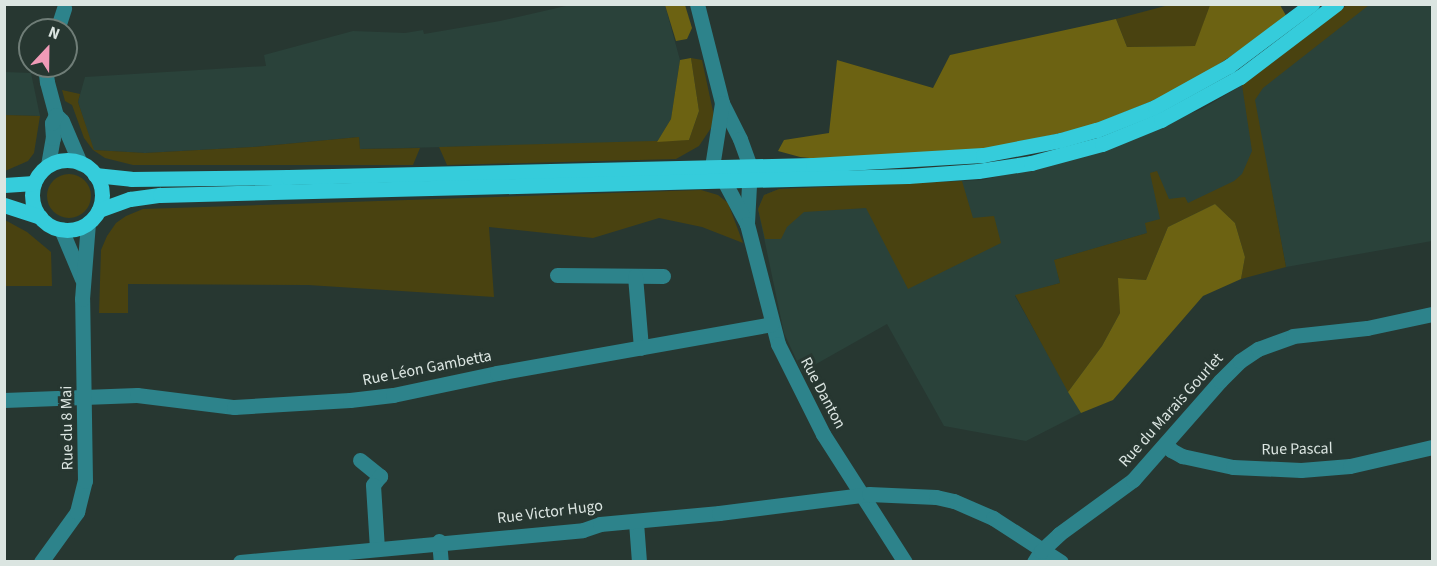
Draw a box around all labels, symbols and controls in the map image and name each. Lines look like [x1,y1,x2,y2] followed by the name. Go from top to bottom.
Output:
[18,18,78,78] north arrow
[45,21,63,45] text: N
[361,346,493,390] street label: Rue Léon Gambetta
[1115,349,1227,471] street label: Rue du Marais Gourlet
[796,354,850,432] street label: Rue Danton
[57,386,77,470] street label: Rue du 8 Mai
[1261,439,1333,459] street label: Rue Pascal
[496,496,604,528] street label: Rue Victor Hugo

